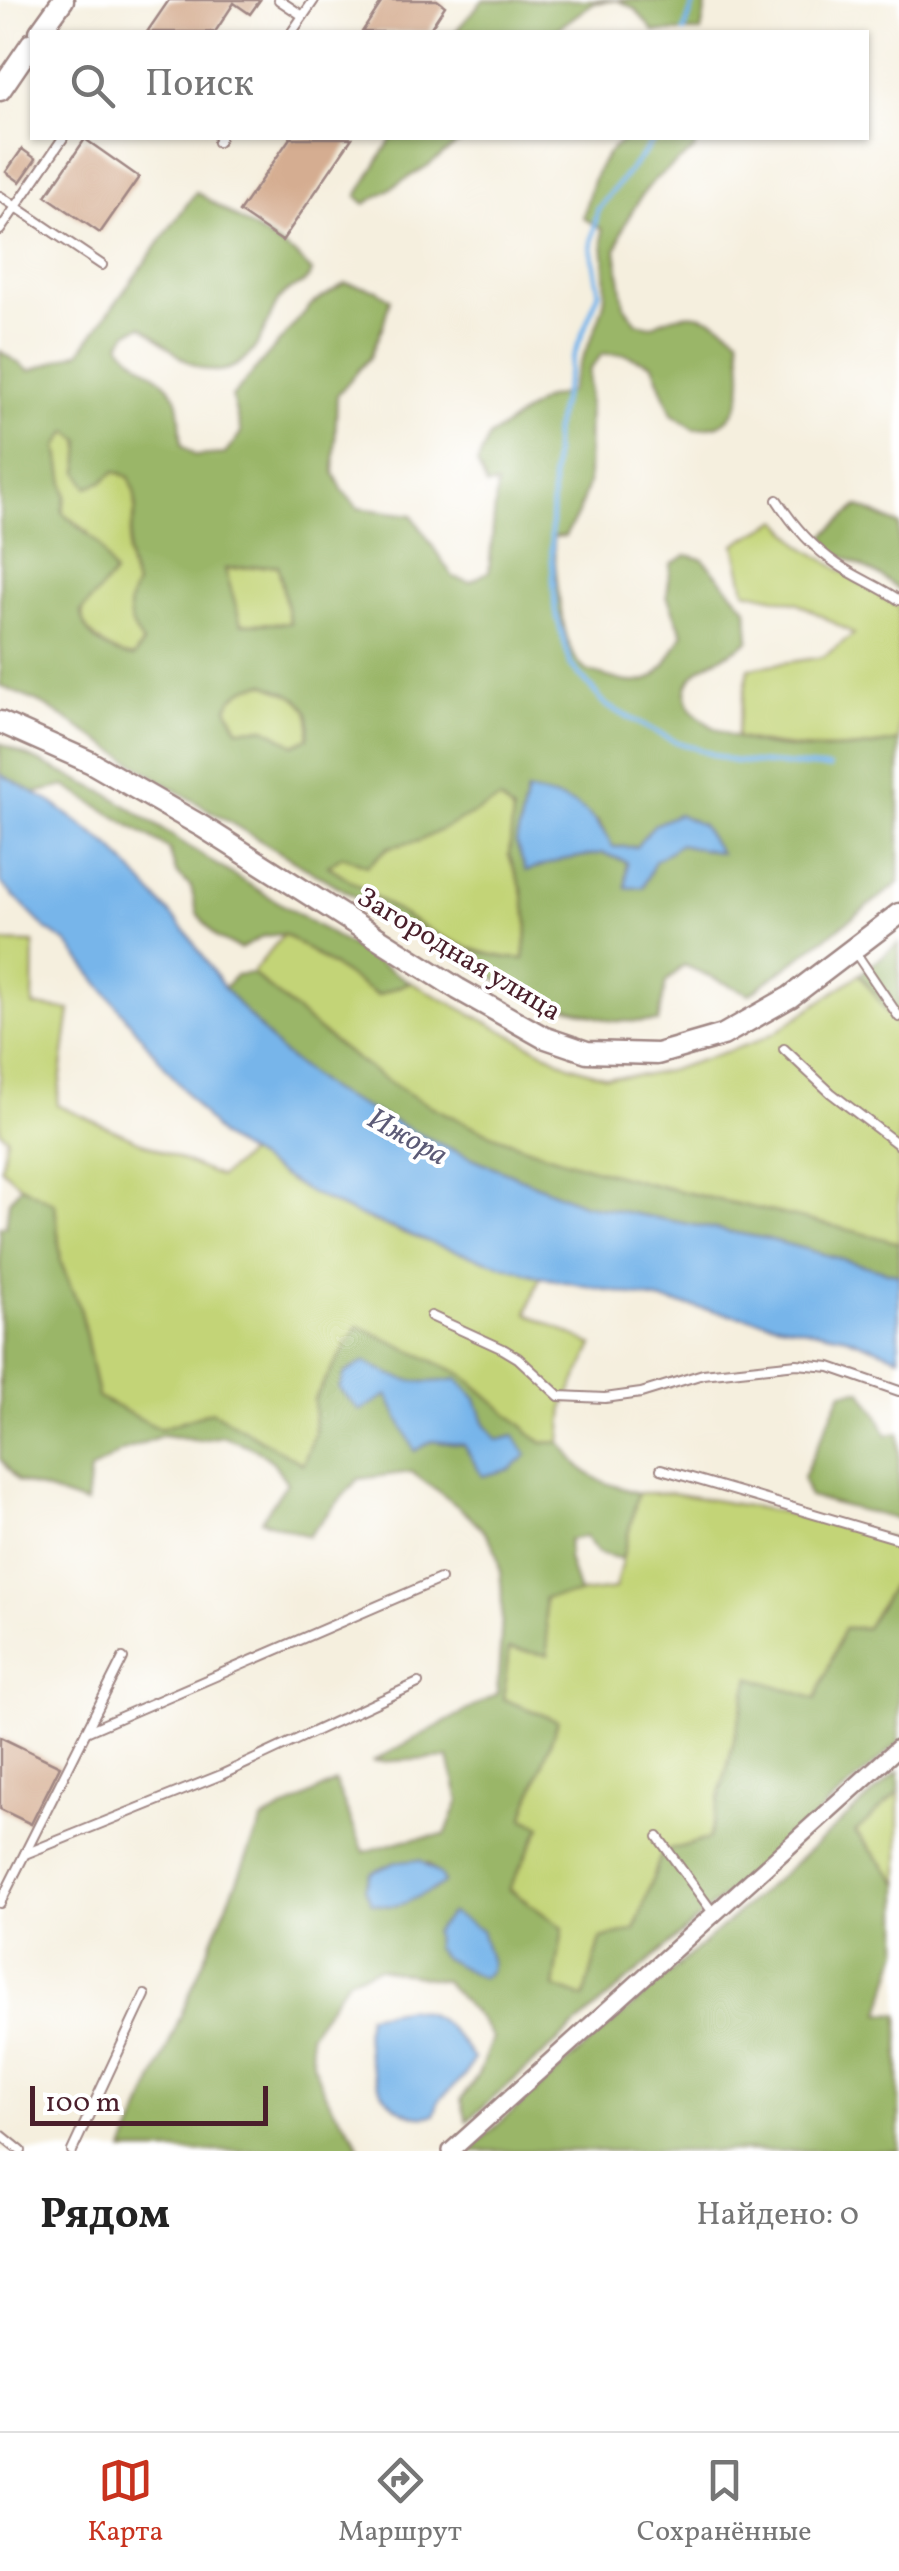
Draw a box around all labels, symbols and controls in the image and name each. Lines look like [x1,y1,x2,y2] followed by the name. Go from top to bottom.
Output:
[30,30,869,140] search box
[65,58,120,113] icon: search
[145,59,254,112] text: Поиск
[349,879,568,1032] street label: Загородная улица
[359,1099,455,1177] water label: Ижора
[30,2081,268,2126] scale bar
[45,2084,120,2123] text: 100 m
[40,2187,170,2246] text: Рядом
[697,2194,859,2238] text: Найдено: 0
[87,2453,163,2552] tab: Карта
[338,2453,462,2552] tab: Маршрут
[637,2453,812,2552] tab: Сохранённые

